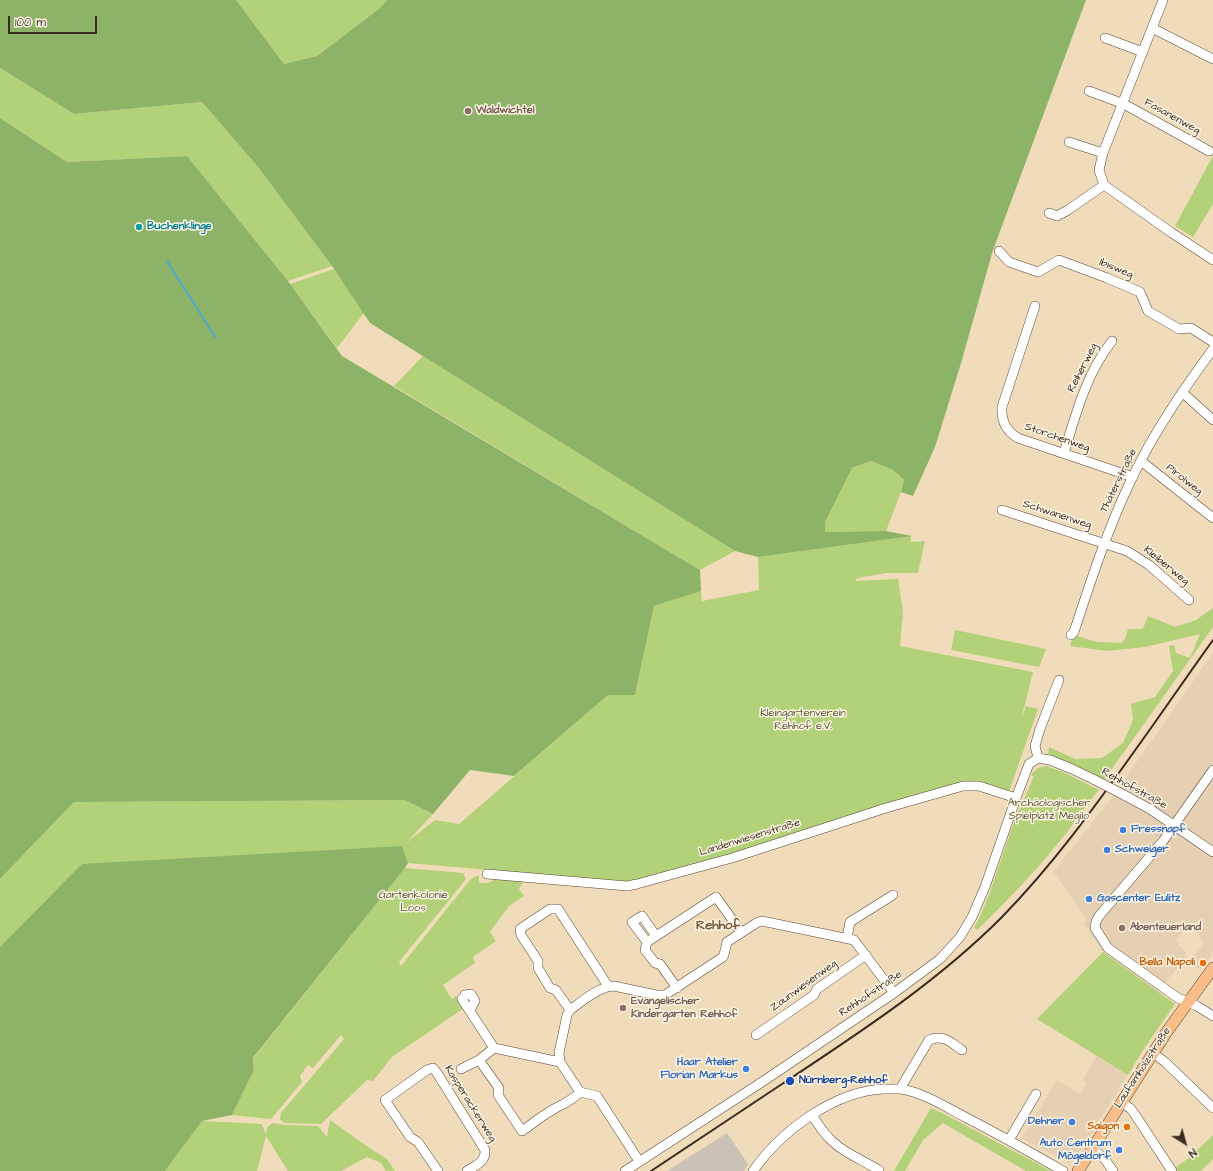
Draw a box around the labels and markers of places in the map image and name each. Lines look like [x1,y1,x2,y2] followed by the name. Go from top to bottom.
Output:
[476,104,534,118] place label: Waldwichtel
[463,106,473,116] marker: Waldwichtel
[147,220,212,234] place label: Buchenklinge
[134,222,144,232] marker: Buchenklinge
[1131,823,1185,837] place label: Fressnapf
[1118,825,1128,835] marker: Fressnapf
[1115,843,1169,857] place label: Schweiger
[1102,845,1112,855] marker: Schweiger
[1097,892,1180,906] place label: Gascenter Eulitz
[1084,894,1094,904] marker: Gascenter Eulitz
[1130,921,1201,935] place label: Abenteuerland
[1117,923,1127,933] marker: Abenteuerland
[1140,956,1195,970] place label: Bella Napoli
[1198,958,1208,968] marker: Bella Napoli
[631,995,738,1021] place label: Evangelischer Kindergarten Rehhof
[618,1003,628,1013] marker: Evangelischer Kindergarten Rehhof
[661,1056,738,1082] place label: Haar Atelier Florian Markus
[741,1064,751,1074] marker: Haar Atelier Florian Markus
[799,1074,888,1088] place label: Nürnberg-Rehhof
[784,1075,796,1087] marker: Nürnberg-Rehhof
[1028,1115,1064,1129] place label: Dehner
[1067,1117,1077,1127] marker: Dehner
[1087,1120,1119,1134] place label: Saigon
[1122,1122,1132,1132] marker: Saigon
[1039,1137,1111,1163] place label: Auto Centrum Mögeldorf
[1114,1145,1124,1155] marker: Auto Centrum Mögeldorf

